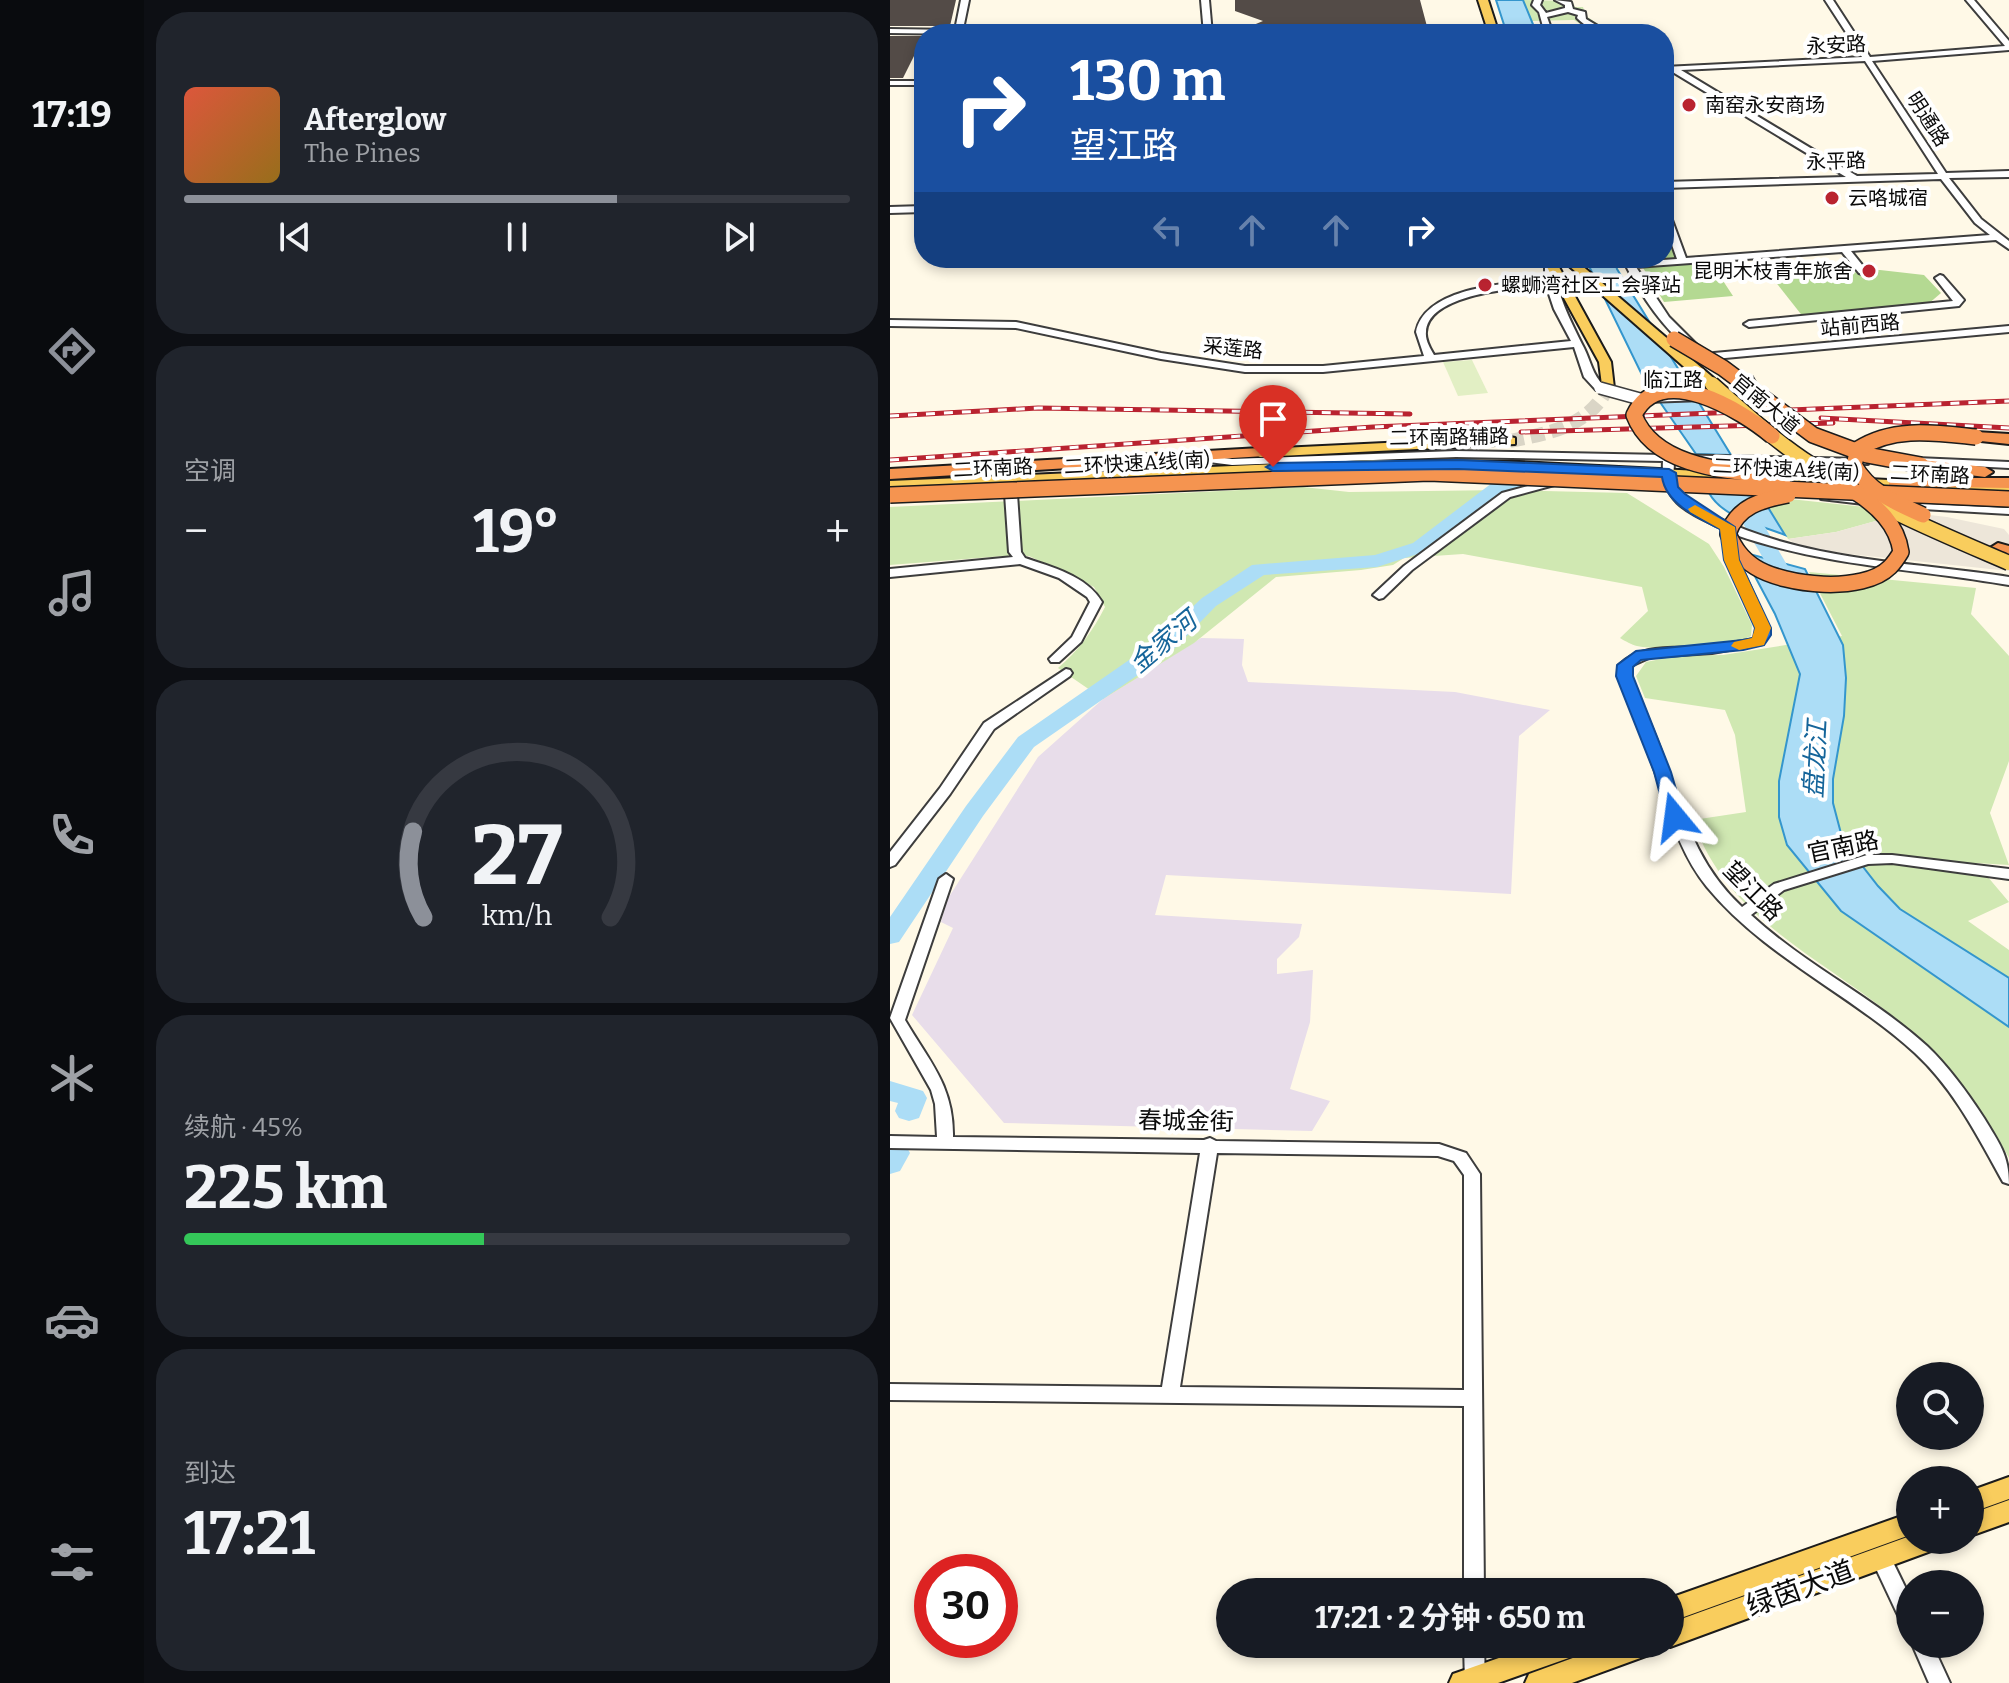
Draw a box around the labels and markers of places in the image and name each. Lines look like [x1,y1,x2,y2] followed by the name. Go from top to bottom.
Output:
[1705,93,1825,117] place label: 南窑永安商场
[1680,96,1698,114] marker: 南窑永安商场
[1848,186,1928,210] place label: 云咯城宿
[1823,189,1841,207] marker: 云咯城宿
[1693,259,1853,283] place label: 昆明木枝青年旅舍
[1860,262,1878,280] marker: 昆明木枝青年旅舍
[1501,273,1681,297] place label: 螺蛳湾社区工会驿站
[1476,276,1494,294] marker: 螺蛳湾社区工会驿站
[1239,385,1307,467] pin

